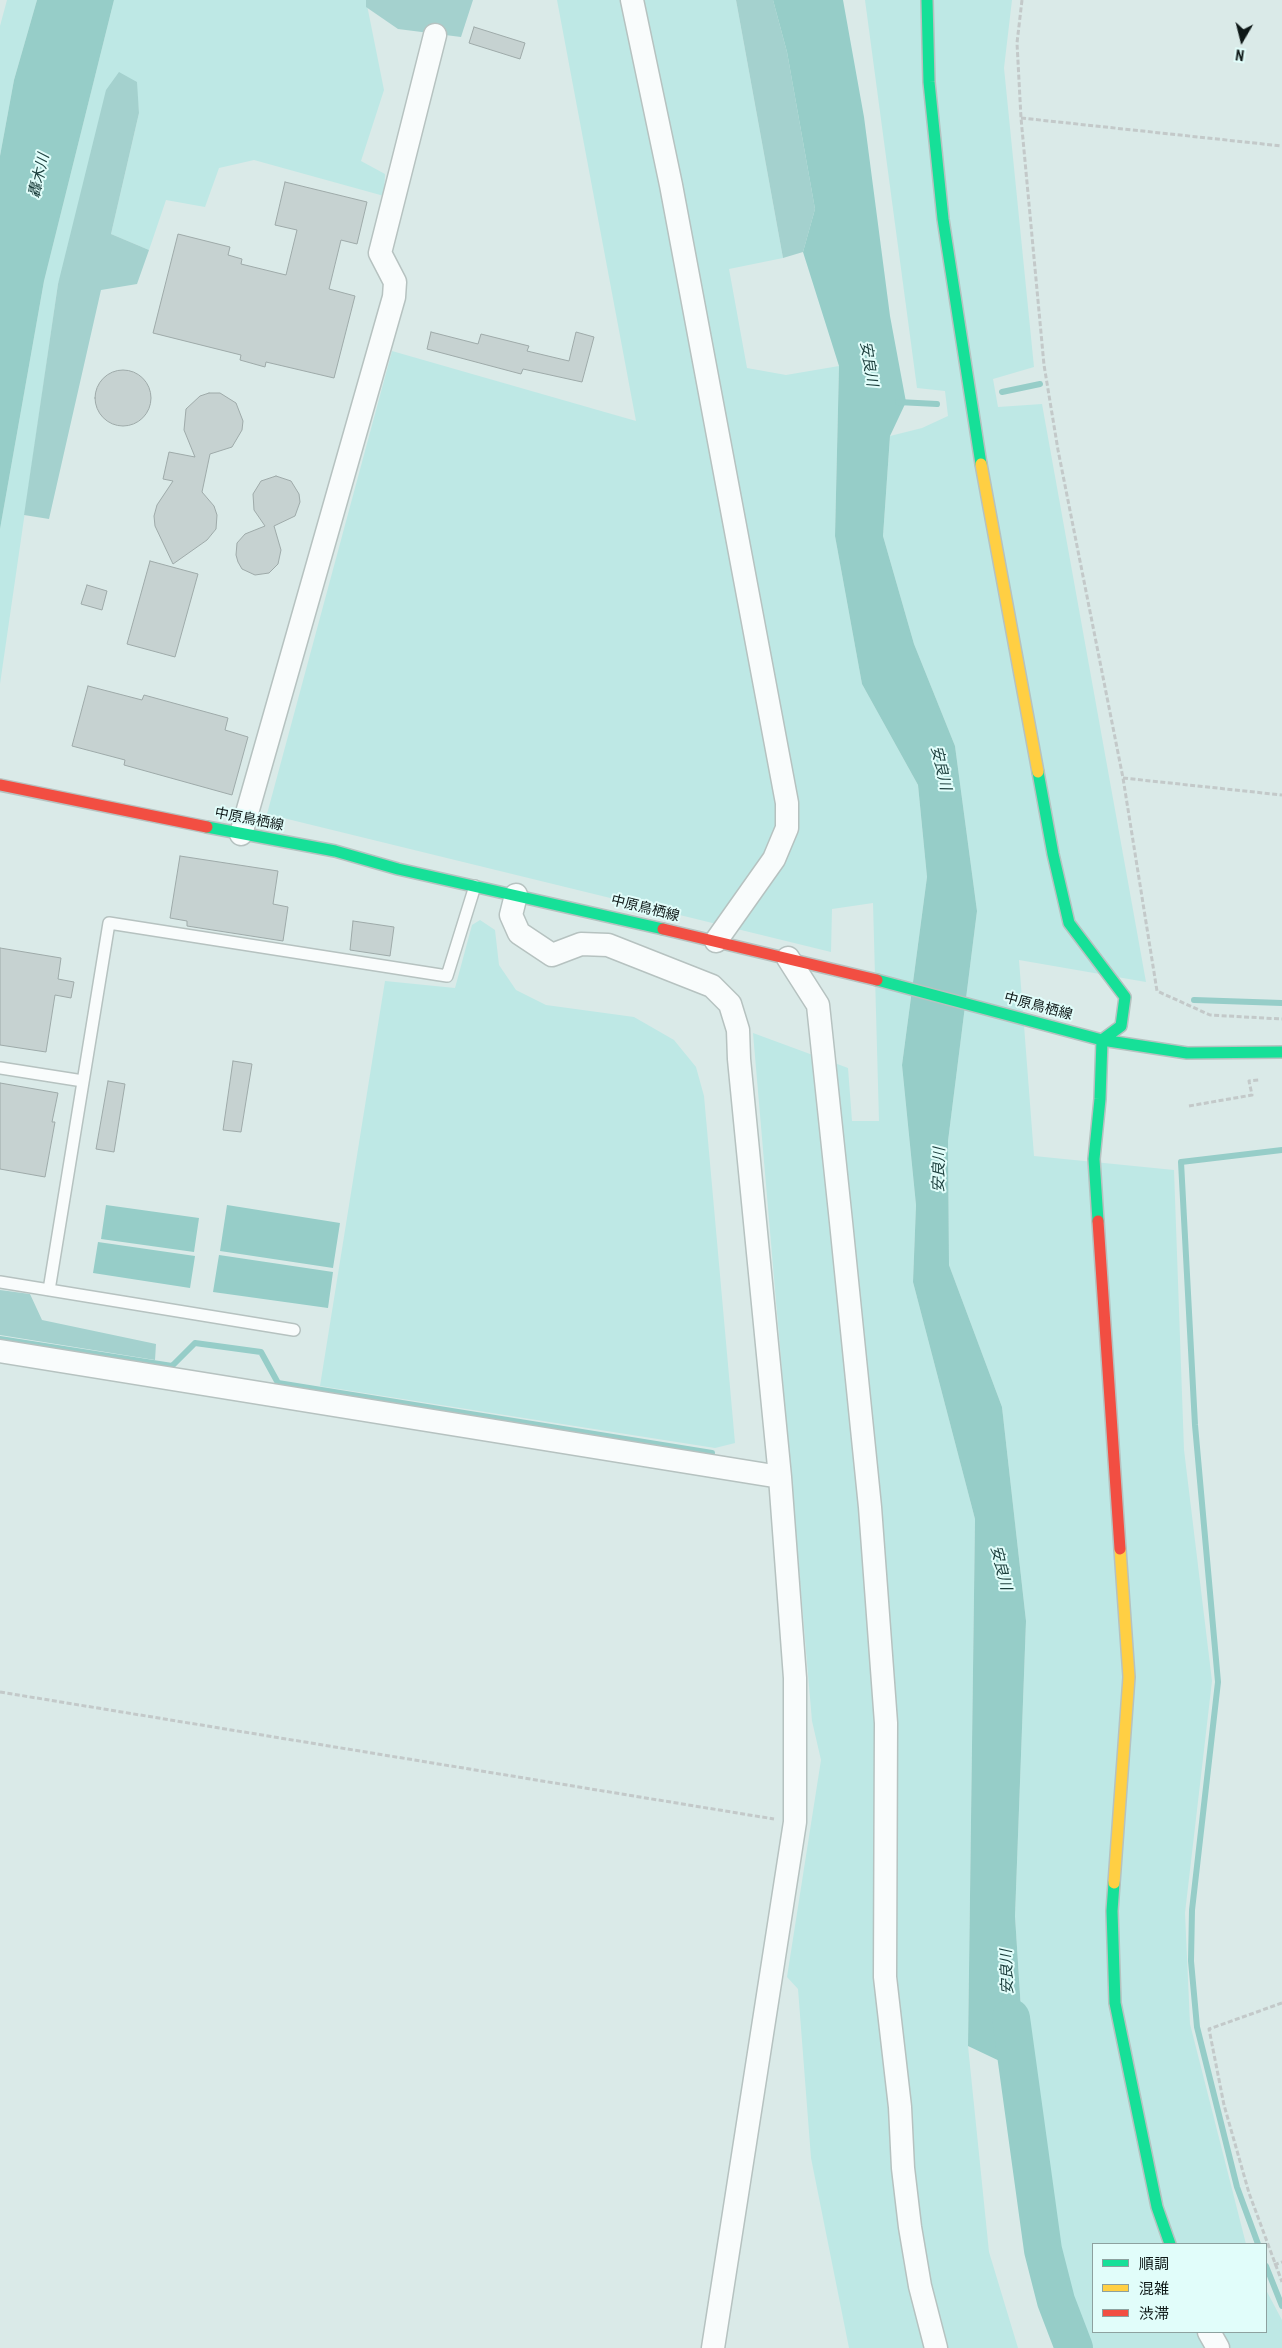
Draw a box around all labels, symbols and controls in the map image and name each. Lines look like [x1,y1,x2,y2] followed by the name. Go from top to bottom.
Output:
[1217,15,1267,65] north arrow
[1235,46,1245,63] text: N
[26,152,54,200] water label: 轟木川
[856,340,880,388] water label: 安良川
[926,744,954,792] water label: 安良川
[213,805,285,835] street label: 中原鳥栖線
[609,892,681,926] street label: 中原鳥栖線
[1002,990,1074,1024] street label: 中原鳥栖線
[931,1147,949,1193] water label: 安良川
[986,1544,1014,1592] water label: 安良川
[998,1949,1018,1995] water label: 安良川
[1092,2243,1267,2333] legend
[1139,2255,1169,2273] text: 順調
[1139,2280,1169,2298] text: 混雑
[1139,2305,1169,2323] text: 渋滞

